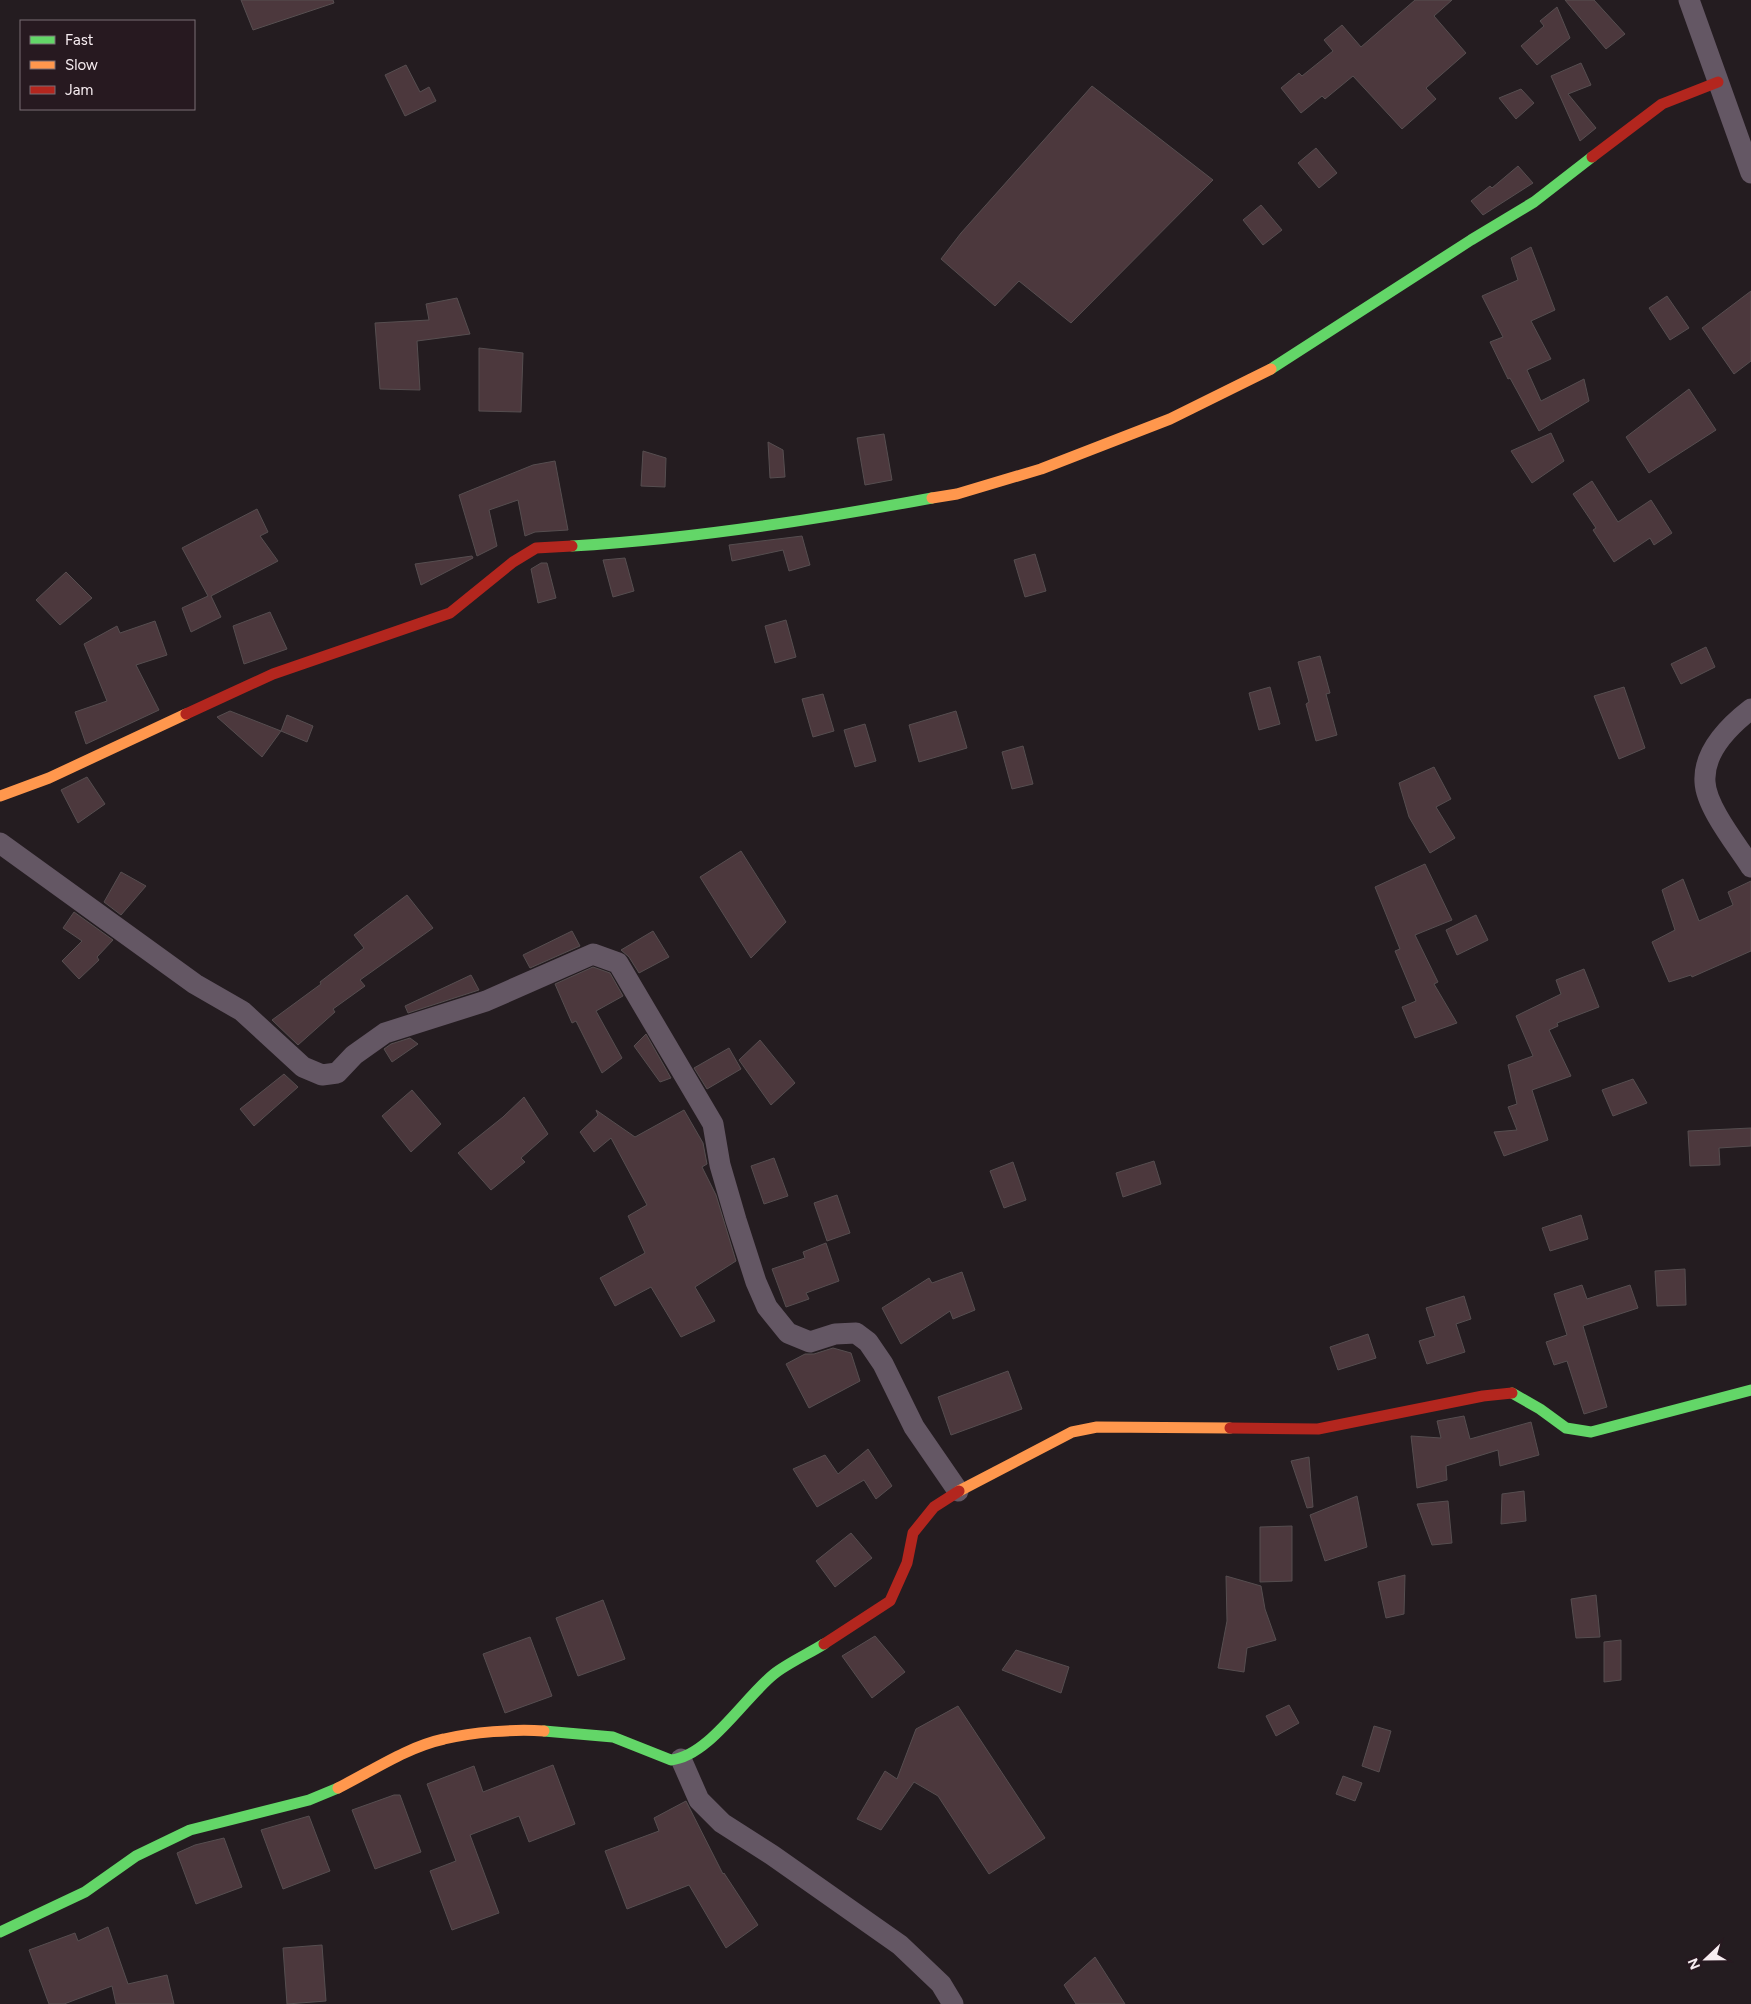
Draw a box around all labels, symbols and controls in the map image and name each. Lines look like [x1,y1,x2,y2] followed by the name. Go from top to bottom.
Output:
[20,20,195,110] legend
[65,31,94,49] text: Fast
[65,56,98,74] text: Slow
[65,81,93,99] text: Jam
[1681,1934,1731,1984] north arrow
[1685,1955,1704,1972] text: N

